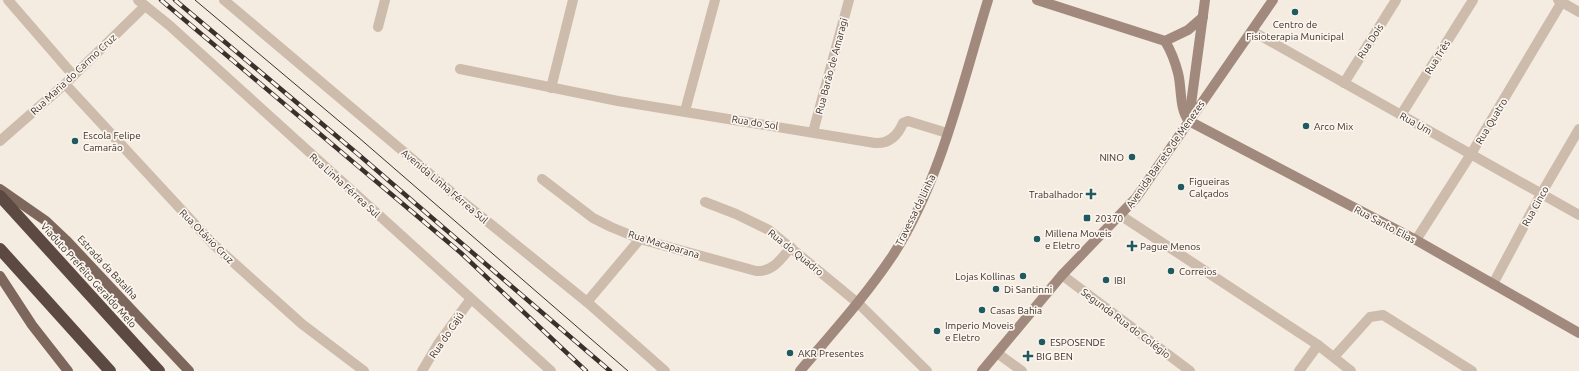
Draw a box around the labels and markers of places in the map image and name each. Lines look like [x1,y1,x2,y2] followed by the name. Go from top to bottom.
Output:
[1290,7,1300,17] marker: Centro de Fisioterapia Municipal
[1246,19,1344,42] place label: Centro de Fisioterapia Municipal
[1301,121,1311,131] marker: Arco Mix
[1314,121,1353,132] place label: Arco Mix
[83,130,141,153] place label: Escola Felipe Camarão
[70,136,80,146] marker: Escola Felipe Camarão
[1099,152,1124,163] place label: NINO
[1127,152,1137,162] marker: NINO
[1189,176,1229,199] place label: Figueiras Calçados
[1176,182,1186,192] marker: Figueiras Calçados
[1029,189,1083,200] place label: Trabalhador
[1086,189,1096,199] marker: Trabalhador
[1082,213,1092,223] marker: 20370
[1095,213,1124,224] place label: 20370
[1045,228,1112,251] place label: Millena Moveis e Eletro
[1032,234,1042,244] marker: Millena Moveis e Eletro
[1127,241,1137,251] marker: Pague Menos
[1140,241,1200,252] place label: Pague Menos
[1166,266,1176,276] marker: Correios
[1179,266,1217,277] place label: Correios
[955,271,1015,282] place label: Lojas Kollinas
[1018,271,1028,281] marker: Lojas Kollinas
[1101,275,1111,285] marker: IBI
[1114,275,1125,286] place label: IBI
[991,284,1001,294] marker: Di Santinni
[1004,284,1052,295] place label: Di Santinni
[977,305,987,315] marker: Casas Bahia
[990,305,1042,316] place label: Casas Bahia
[945,320,1014,343] place label: Imperio Moveis e Eletro
[932,326,942,336] marker: Imperio Moveis e Eletro
[1037,337,1047,347] marker: ESPOSENDE
[1050,337,1106,348] place label: ESPOSENDE
[785,348,795,358] marker: AKR Presentes
[798,348,864,359] place label: AKR Presentes
[1023,351,1033,361] marker: BIG BEN
[1036,351,1073,362] place label: BIG BEN

